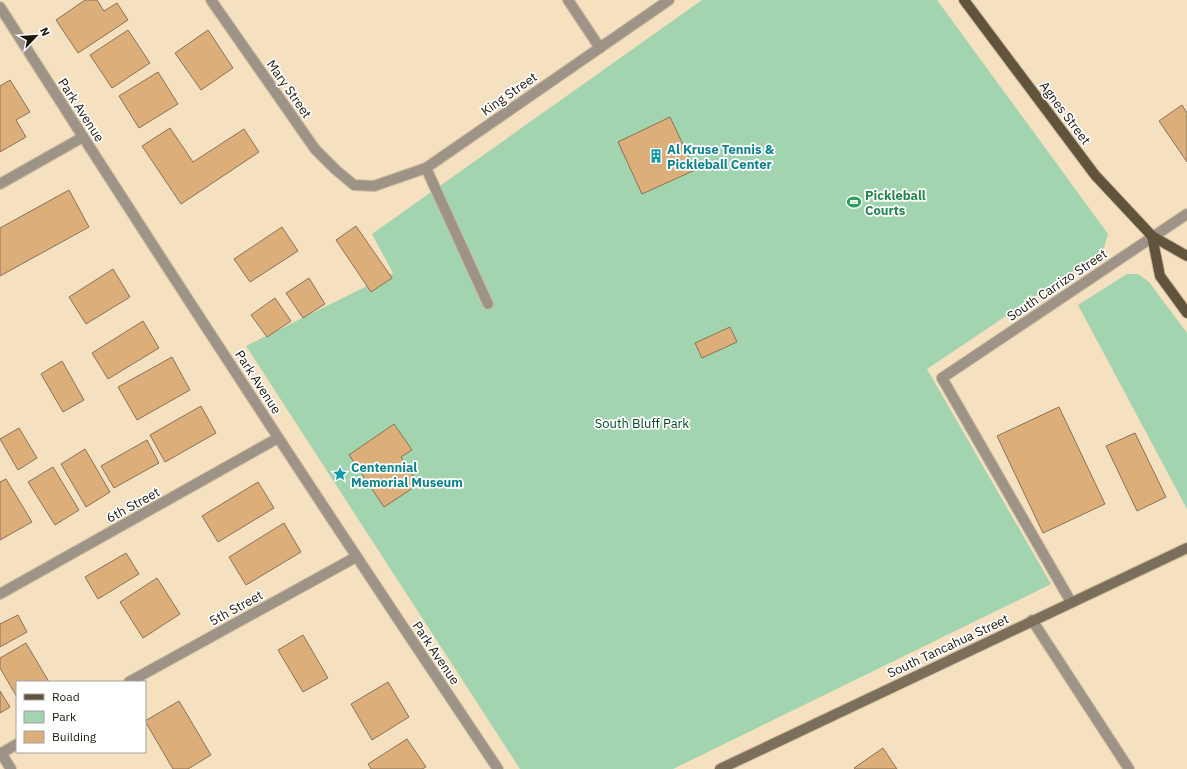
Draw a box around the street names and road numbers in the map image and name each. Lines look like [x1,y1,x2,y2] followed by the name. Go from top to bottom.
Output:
[263,56,315,122] street label: Mary Street
[478,69,540,119] street label: King Street
[54,75,108,145] street label: Park Avenue
[1036,78,1094,148] street label: Agnes Street
[1004,245,1110,325] street label: South Carrizo Street
[231,347,285,417] street label: Park Avenue
[103,483,163,527] street label: 6th Street
[206,586,266,630] street label: 5th Street
[885,610,1011,682] street label: South Tancahua Street
[409,618,463,688] street label: Park Avenue

